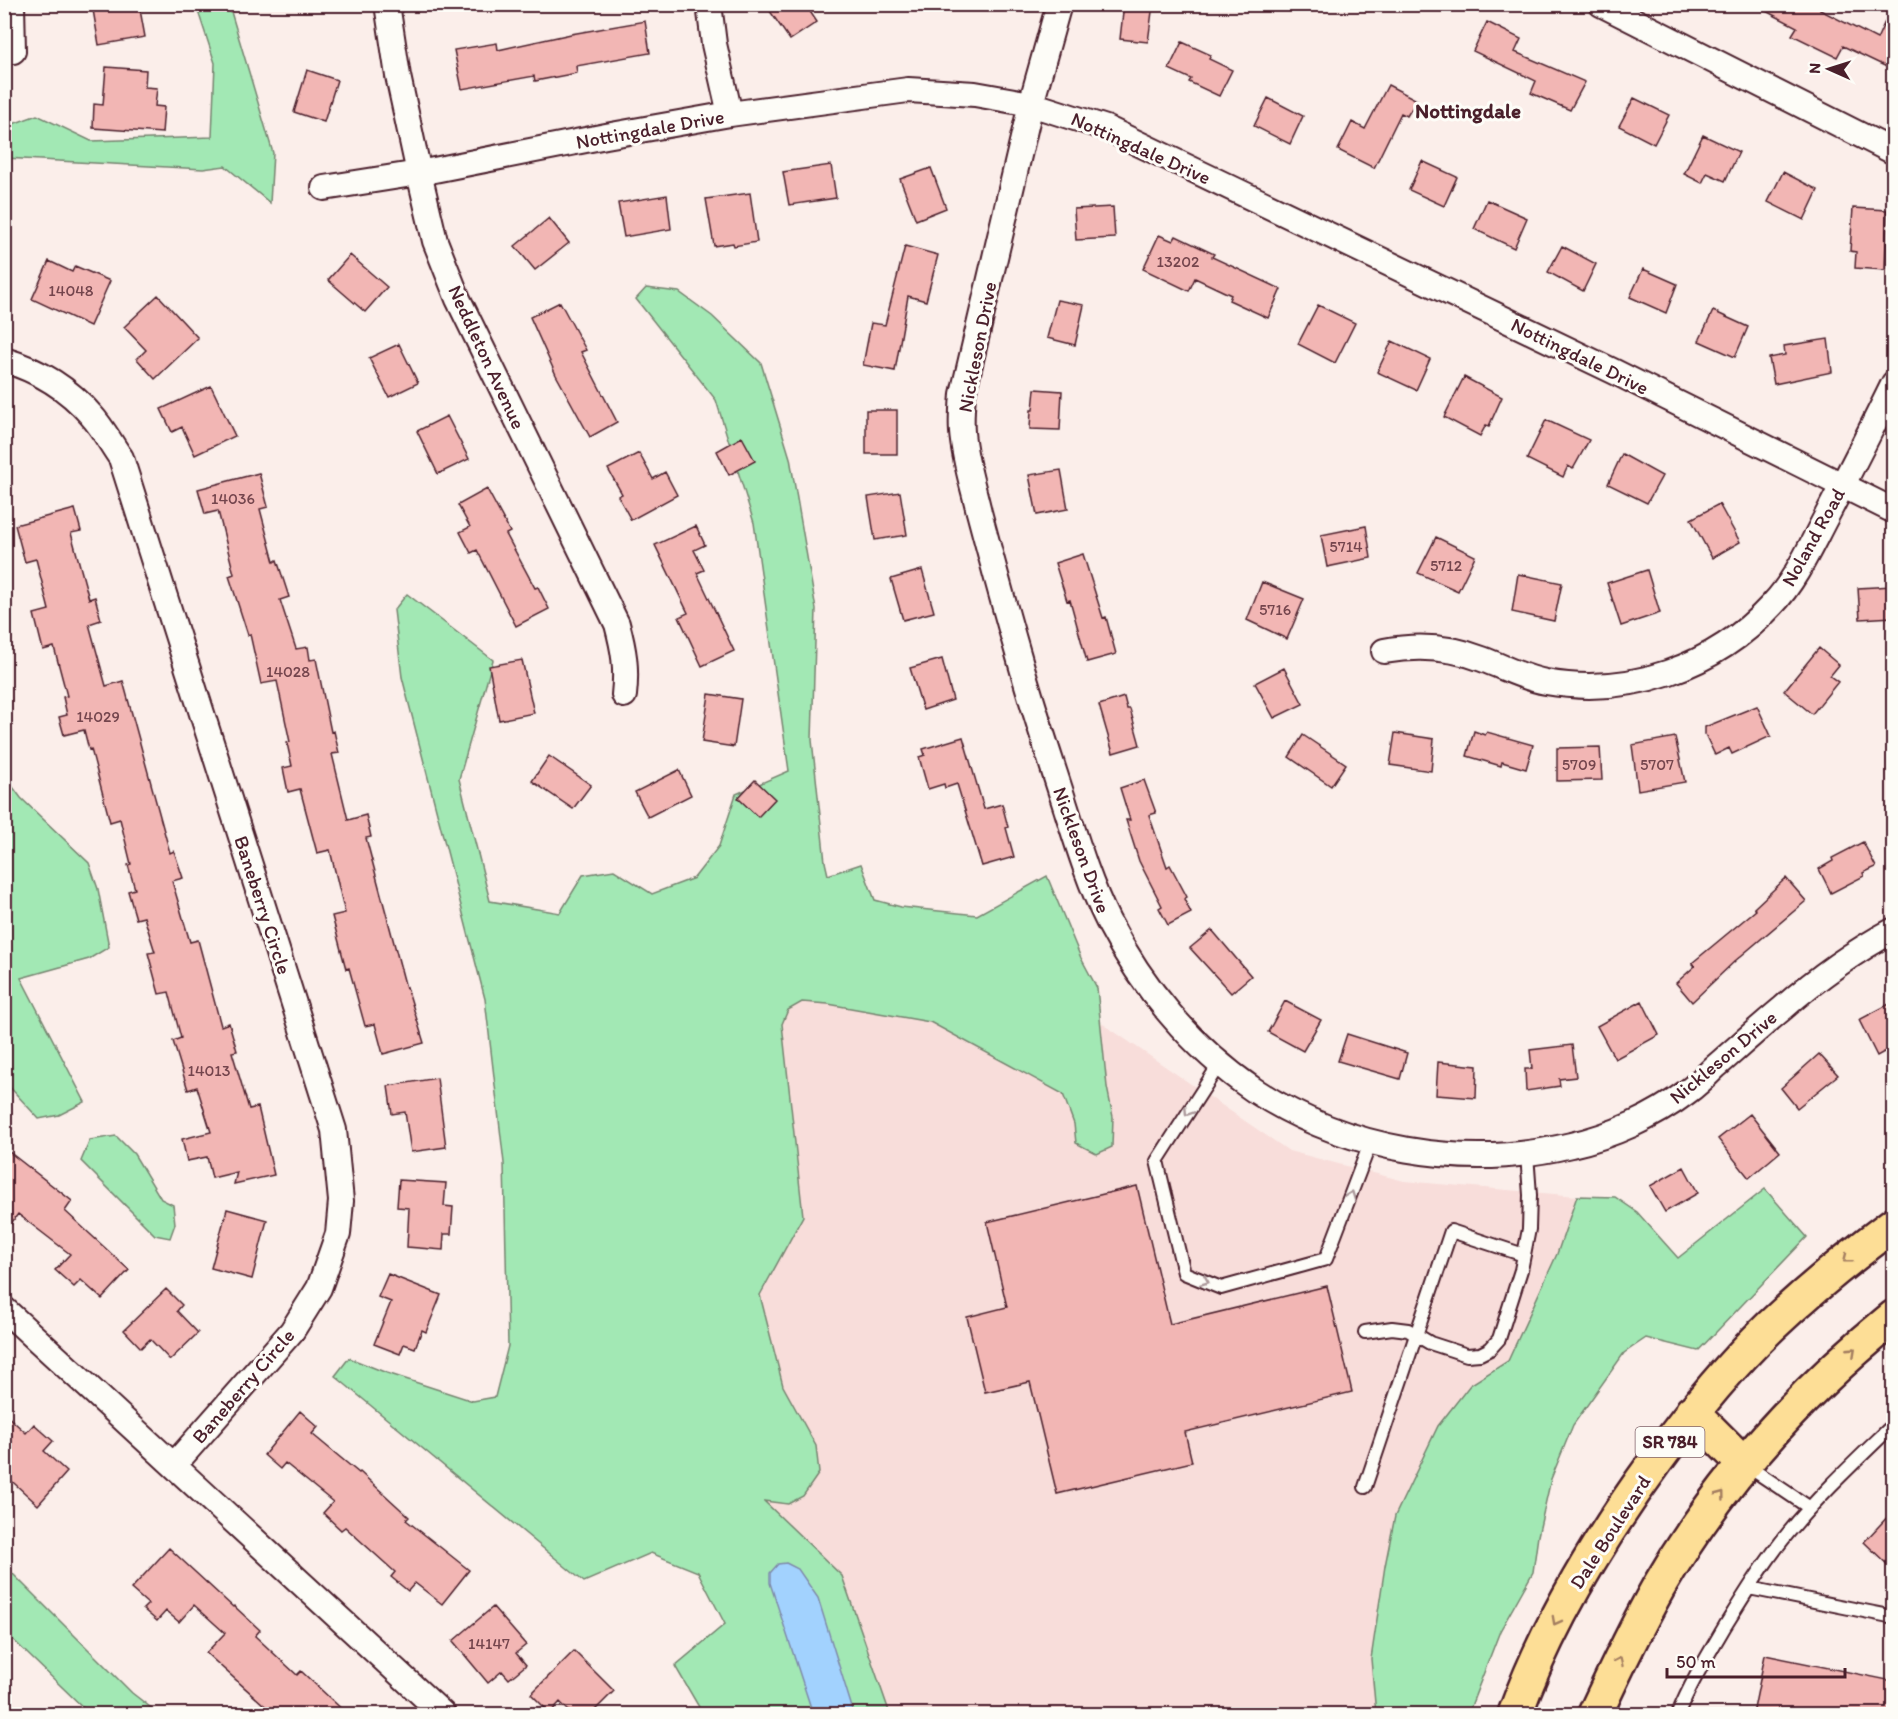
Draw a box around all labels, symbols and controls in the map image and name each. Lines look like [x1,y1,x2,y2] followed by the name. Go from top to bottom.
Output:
[1799,39,1859,99] north arrow
[1805,62,1824,74] text: N
[1415,98,1521,124] district label: Nottingdale
[574,104,726,154] street label: Nottingdale Drive
[1067,106,1215,190] street label: Nottingdale Drive
[1157,252,1200,271] house number: 13202
[953,280,1001,414] street label: Nickleson Drive
[48,281,94,300] house number: 14048
[443,281,531,433] street label: Neddleton Avenue
[1507,312,1653,400] street label: Nottingdale Drive
[1776,484,1850,590] street label: Noland Road
[211,489,255,508] house number: 14036
[1329,537,1363,556] house number: 5714
[1430,556,1463,575] house number: 5712
[1259,600,1291,619] house number: 5716
[266,662,310,681] house number: 14028
[76,707,120,726] house number: 14029
[1562,755,1596,774] house number: 5709
[1640,755,1674,774] house number: 5707
[1048,784,1116,916] street label: Nickleson Drive
[229,833,297,977] street label: Baneberry Circle
[1664,1005,1782,1109] street label: Nickleson Drive
[187,1061,231,1080] house number: 14013
[1184,1105,1195,1116] one-way arrow
[1343,1191,1356,1201] one-way arrow
[1843,1252,1854,1263] one-way arrow
[1198,1274,1209,1286] one-way arrow
[187,1324,299,1448] street label: Baneberry Circle
[1845,1348,1856,1359] one-way arrow
[1636,1427,1704,1457] road number: SR 784
[1564,1470,1656,1593] street label: Dale Boulevard
[1713,1491,1724,1502] one-way arrow
[1552,1615,1563,1626] one-way arrow
[468,1634,510,1653] house number: 14147
[1667,1641,1846,1679] scale bar
[1676,1651,1716,1673] text: 50 m
[1612,1657,1624,1668] one-way arrow

